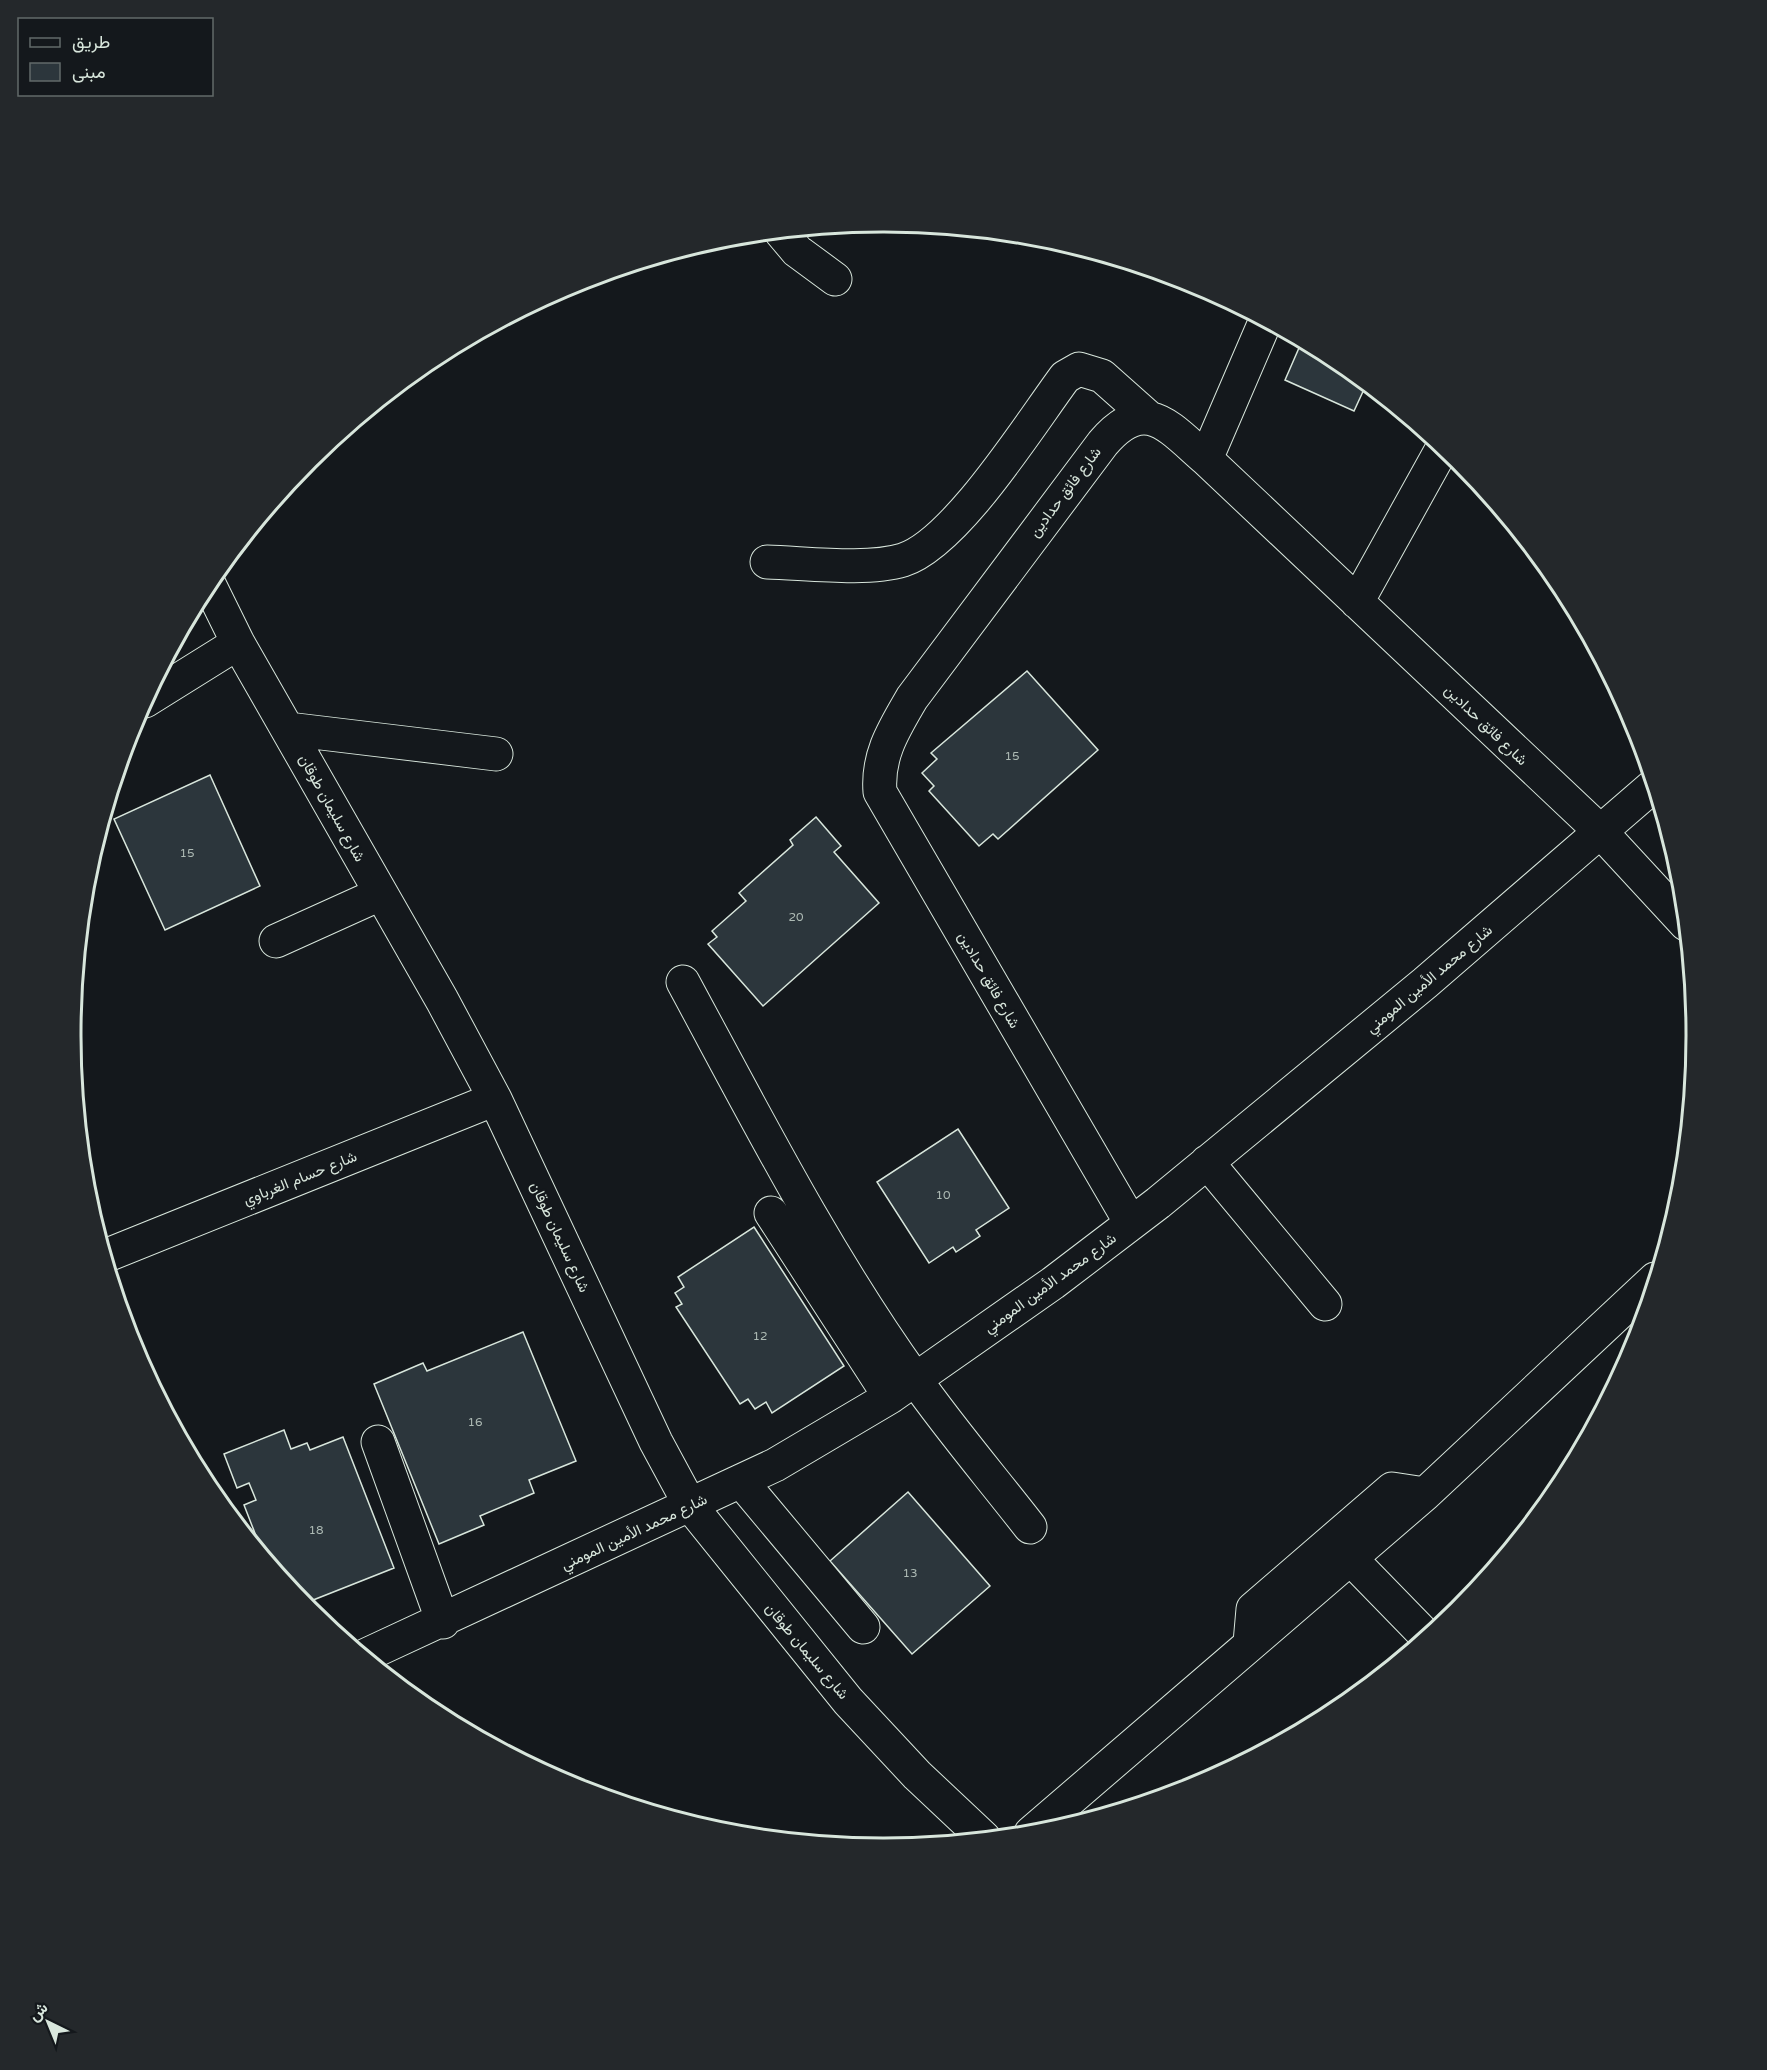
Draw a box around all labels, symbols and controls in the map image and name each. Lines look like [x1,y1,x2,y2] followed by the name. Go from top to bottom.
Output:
[18,18,213,96] legend
[72,31,110,53] text: طريق
[72,61,106,83] text: مبنى
[1025,443,1106,542] street label: شارع فائق حدادين
[1439,681,1531,771] street label: شارع فائق حدادين
[1004,749,1020,763] house number: 15
[293,751,369,866] street label: شارع سليمان طوقان
[179,846,195,860] house number: 15
[788,910,804,924] house number: 20
[1362,921,1498,1040] street label: شارع محمد الأمين المومني
[952,929,1024,1033] street label: شارع فائق حدادين
[241,1147,361,1213] street label: شارع حسام الغرباوي
[525,1179,594,1296] street label: شارع سليمان طوقان
[935,1188,951,1202] house number: 10
[980,1229,1122,1340] street label: شارع محمد الأمين المومني
[752,1329,768,1343] house number: 12
[467,1415,483,1429] house number: 16
[558,1490,712,1577] street label: شارع محمد الأمين المومني
[308,1523,324,1537] house number: 18
[902,1566,918,1580] house number: 13
[760,1599,853,1704] street label: شارع سليمان طوقان
[18,1992,78,2052] north arrow
[25,1998,52,2026] text: ش

